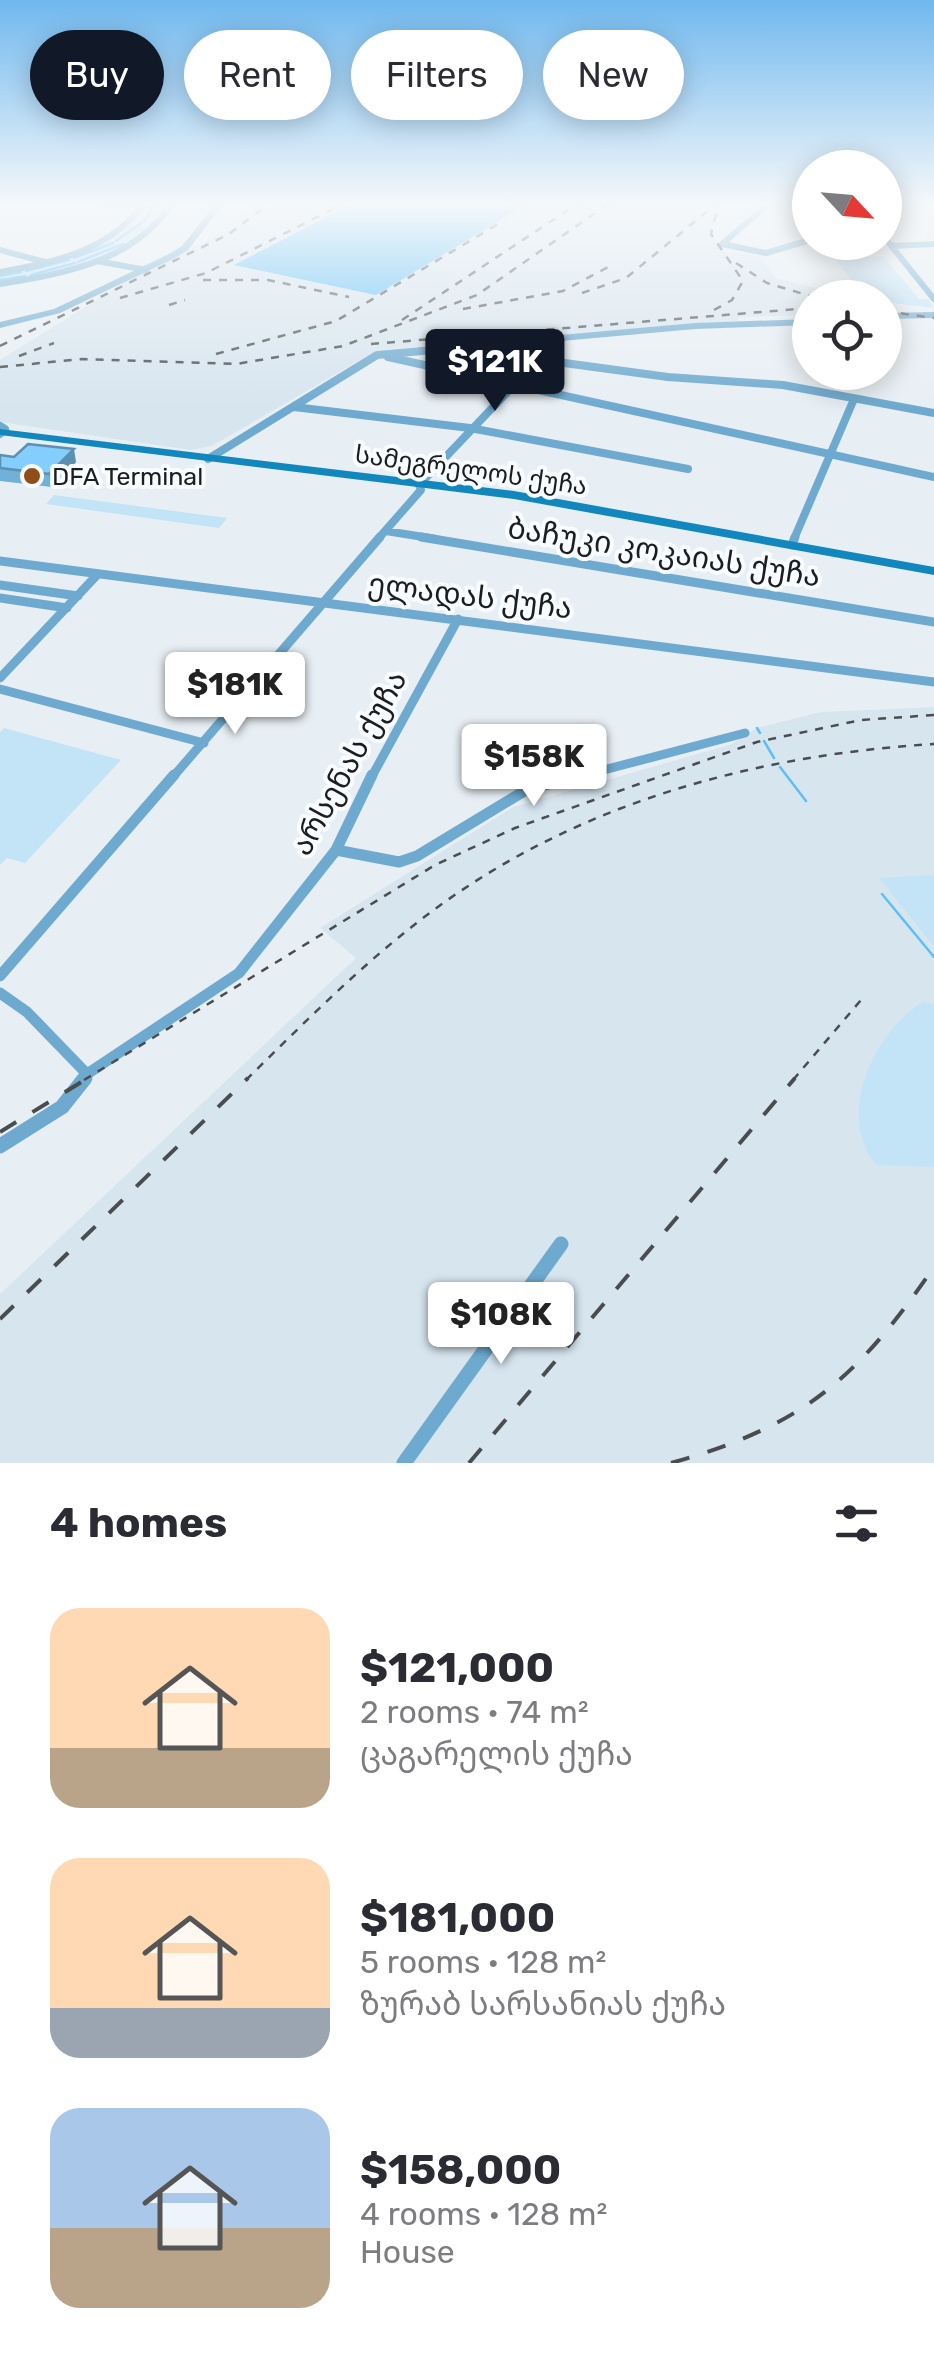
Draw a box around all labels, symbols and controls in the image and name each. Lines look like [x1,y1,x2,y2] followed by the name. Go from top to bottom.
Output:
[30,30,164,120] chip: Buy
[184,30,331,120] chip: Rent
[351,30,523,120] chip: Filters
[543,30,684,120] chip: New
[792,150,902,260] north arrow
[792,150,902,390] map controls
[792,280,902,390] button: locate
[425,329,565,414] pin: $121K
[447,342,543,380] text: $121K
[353,439,589,502] street label: სამეგრელოს ქუჩა
[52,462,203,491] place label: DFA Terminal
[21,465,43,487] marker: DFA Terminal
[505,510,823,594] street label: ბაჩუკი კოკაიას ქუჩა
[366,566,574,626] street label: ელადას ქუჩა
[165,652,305,737] pin: $181K
[283,664,415,862] street label: არსენას ქუჩა
[187,665,283,703] text: $181K
[464,724,604,809] pin: $158K
[484,737,584,775] text: $158K
[431,1282,571,1367] pin: $108K
[450,1295,552,1333] text: $108K
[829,1496,884,1551] icon: filters
[50,1498,227,1548] text: 4 homes
[360,1643,554,1693] text: $121,000
[130,1648,250,1768] icon: home
[360,1693,589,1731] text: 2 rooms · 74 m²
[360,1735,633,1773] text: ცაგარელის ქუჩა
[360,1893,555,1943] text: $181,000
[130,1898,250,2018] icon: home
[360,1943,606,1981] text: 5 rooms · 128 m²
[360,1985,726,2023] text: ზურაბ სარსანიას ქუჩა
[360,2145,561,2195] text: $158,000
[130,2148,250,2268] icon: home
[360,2195,607,2233] text: 4 rooms · 128 m²
[360,2233,455,2271] text: House

